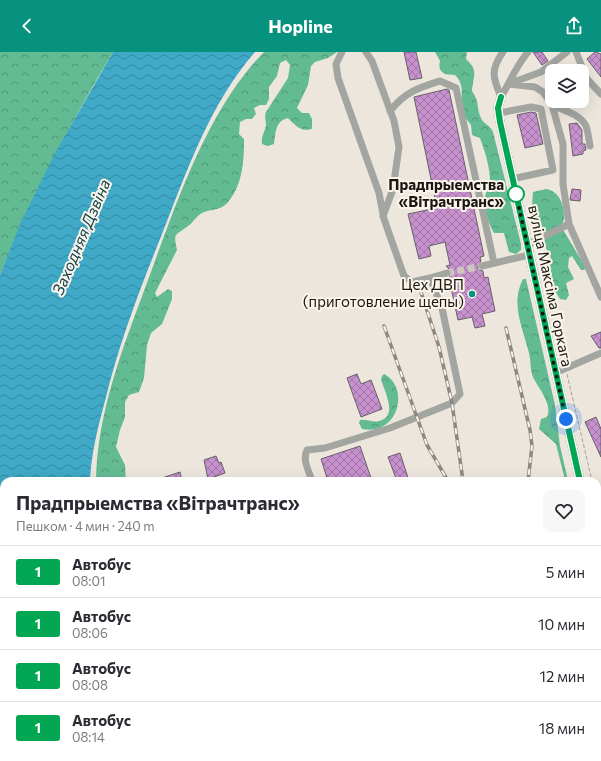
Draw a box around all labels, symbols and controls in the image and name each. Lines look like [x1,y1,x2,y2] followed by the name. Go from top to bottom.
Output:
[16,15,38,37] icon: back
[268,15,333,37] text: Hopline
[563,15,585,37] icon: share
[545,64,589,108] map controls
[545,64,589,108] button: layers
[388,175,504,210] place label: Прадпрыемства «Вітрачтранс»
[48,176,113,297] water label: Заходняя Дзвіна
[507,185,525,203] marker: Прадпрыемства «Вітрачтранс»
[525,203,577,368] street label: вуліца Максіма Горкага
[303,275,464,310] place label: Цех ДВП (приготовление щепы)
[467,289,477,299] marker: Цех ДВП (приготовление щепы)
[556,409,576,429] your location
[543,490,585,532] button: heart
[16,491,300,514] text: Прадпрыемства «Вітрачтранс»
[16,518,155,534] text: Пешком · 4 мин · 240 m
[72,555,131,573] text: Автобус
[35,563,41,580] text: 1
[546,563,585,581] text: 5 мин
[72,573,105,589] text: 08:01
[72,607,131,625] text: Автобус
[35,615,41,632] text: 1
[538,615,585,633] text: 10 мин
[72,625,108,641] text: 08:06
[72,659,131,677] text: Автобус
[35,667,41,684] text: 1
[540,667,585,685] text: 12 мин
[72,677,108,693] text: 08:08
[72,711,131,729] text: Автобус
[35,719,41,736] text: 1
[539,719,585,737] text: 18 мин
[72,729,105,745] text: 08:14

